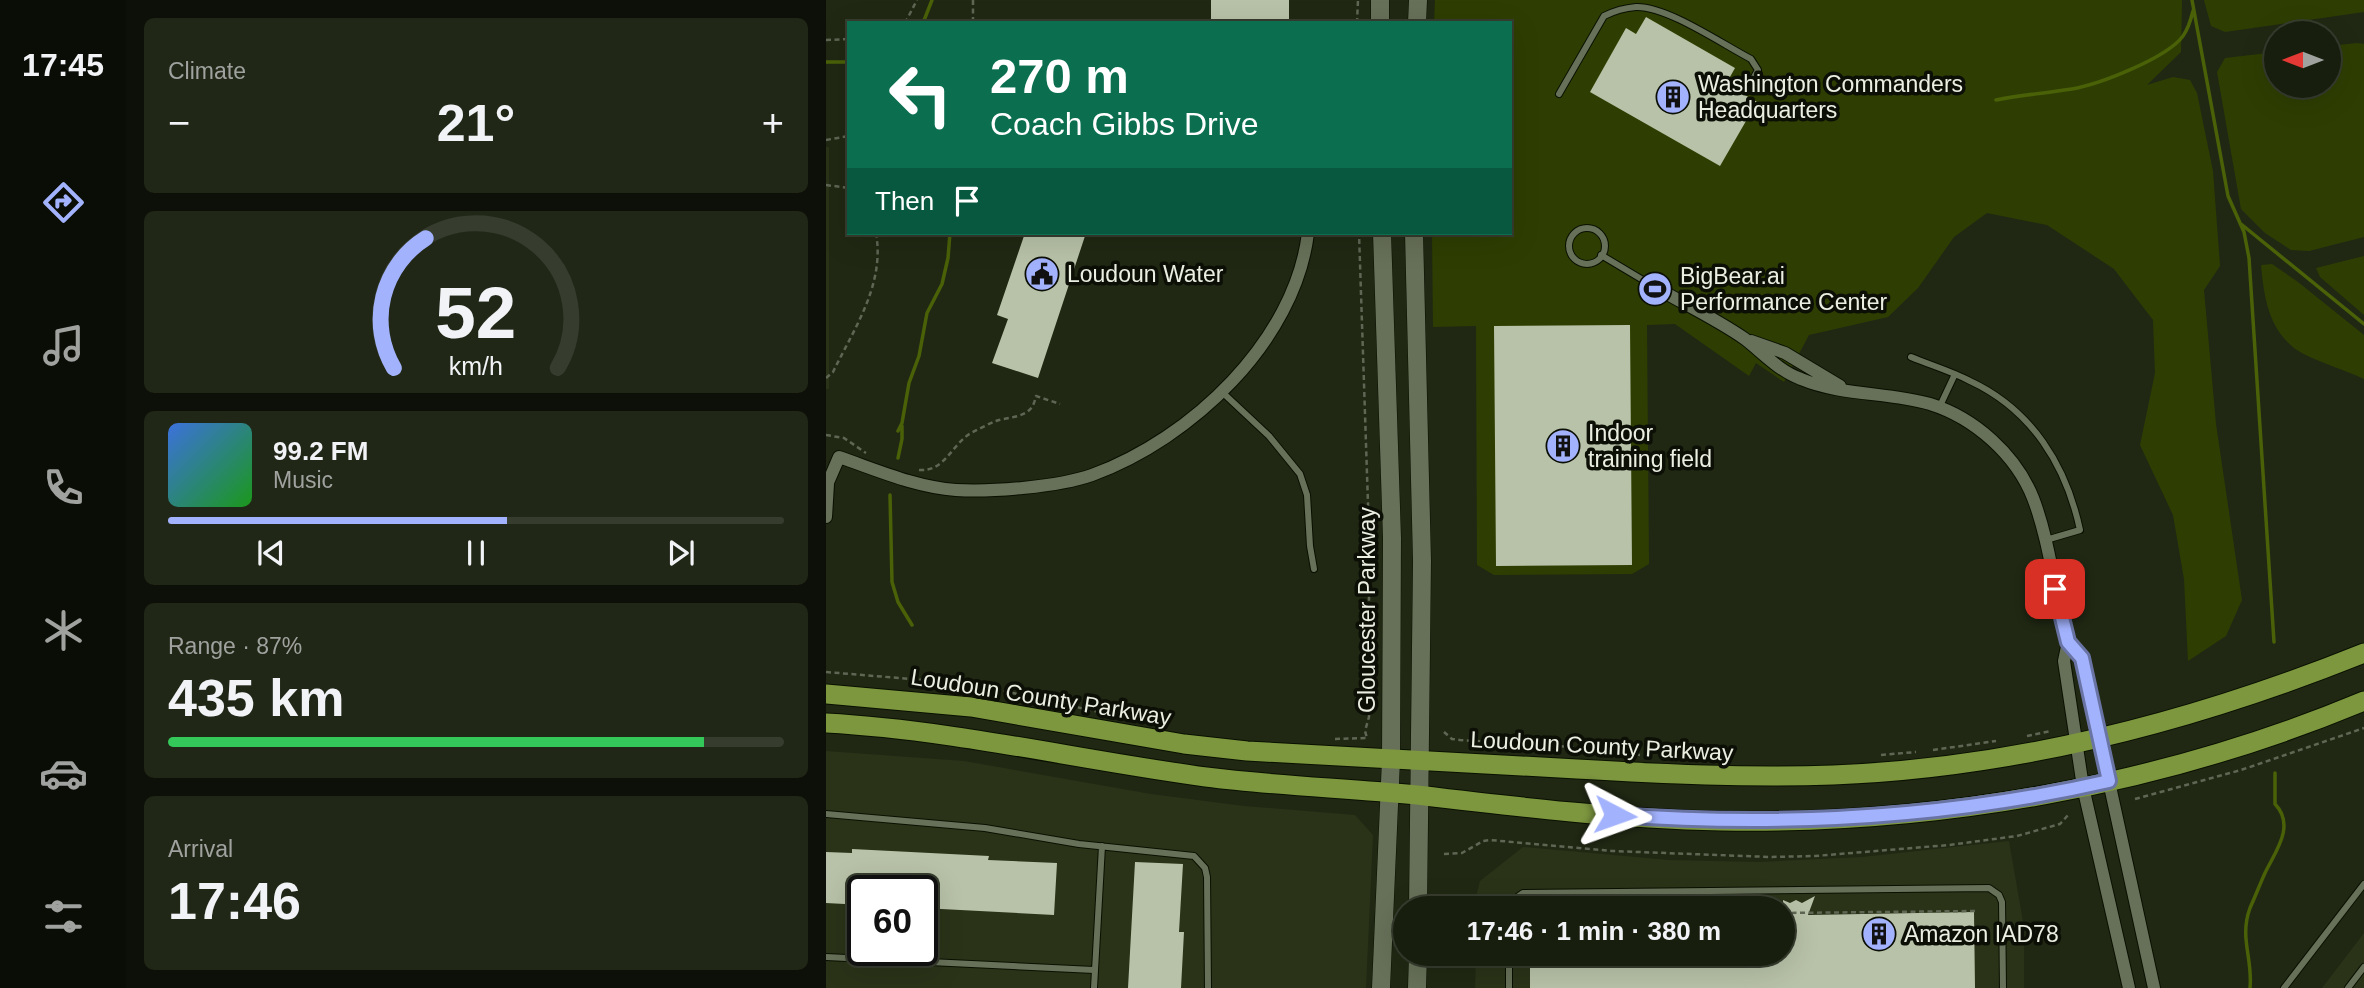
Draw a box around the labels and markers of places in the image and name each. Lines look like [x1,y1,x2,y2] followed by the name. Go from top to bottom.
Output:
[1698,71,1963,123] place label: Washington Commanders Headquarters
[1654,78,1692,116] building icon: Washington Commanders Headquarters
[1023,255,1061,293] public building icon: Loudoun Water
[1067,261,1224,287] place label: Loudoun Water
[1680,263,1887,315] place label: BigBear.ai Performance Center
[1636,270,1674,308] sports icon: BigBear.ai Performance Center
[1588,420,1712,472] place label: Indoor training field
[1544,427,1582,465] building icon: Indoor training field
[2025,559,2085,619] pin
[1860,915,1898,953] building icon: Amazon IAD78
[1904,921,2059,947] place label: Amazon IAD78

